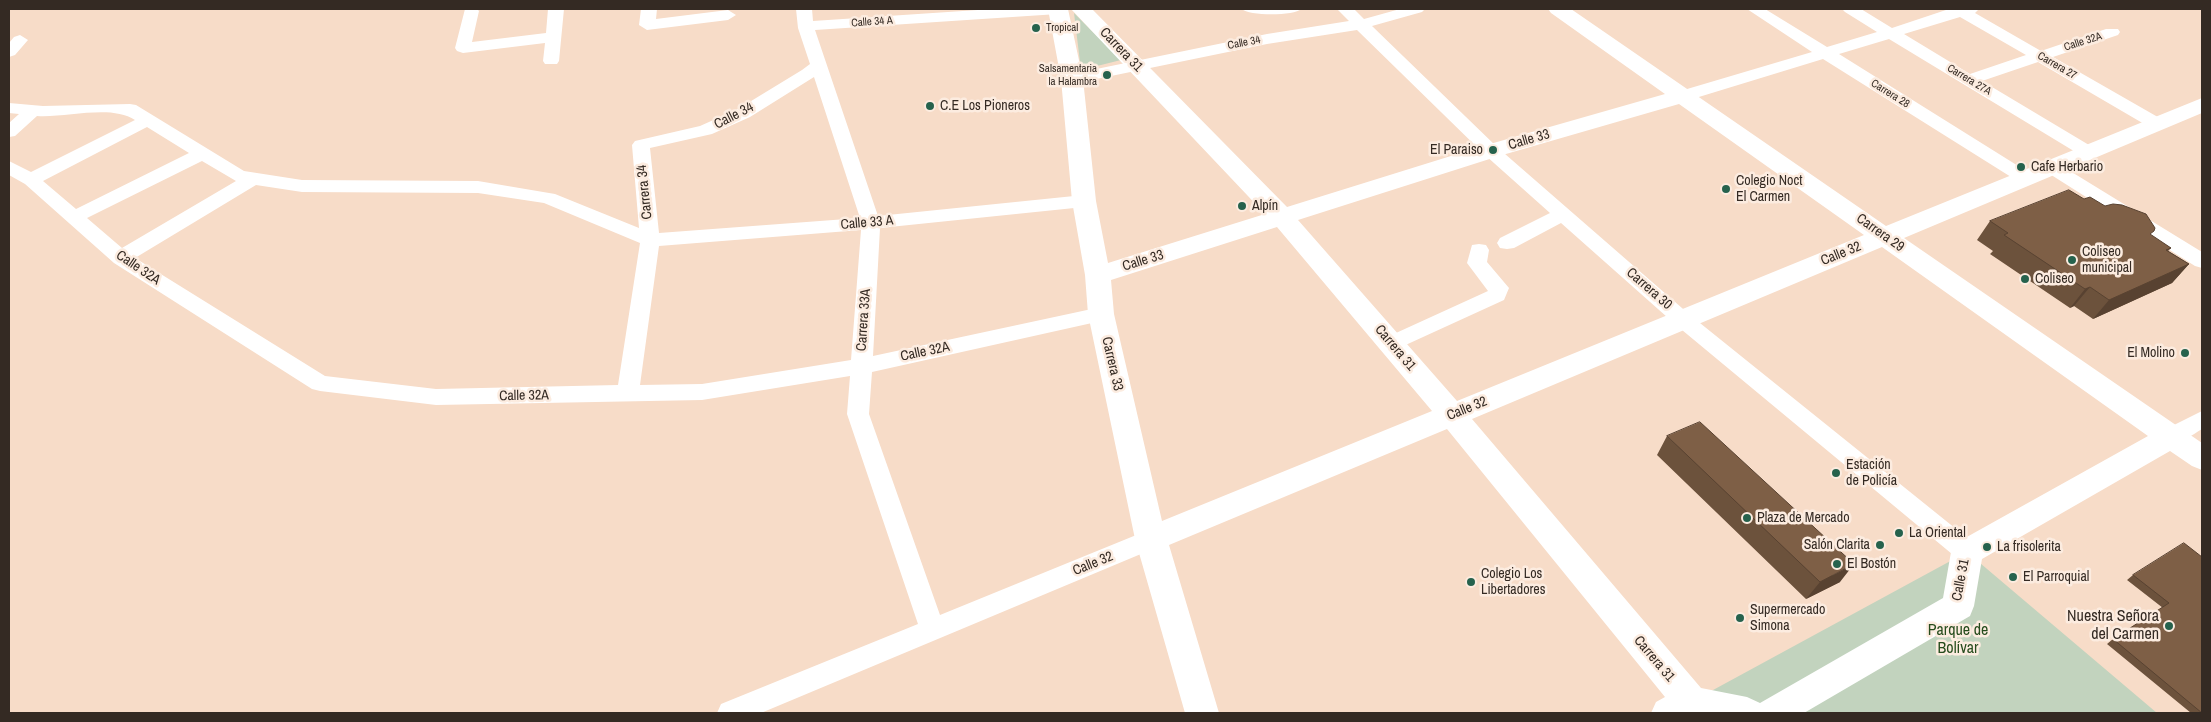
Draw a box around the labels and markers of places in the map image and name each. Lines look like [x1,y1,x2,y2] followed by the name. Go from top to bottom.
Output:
[1046,21,1078,35] place label: Tropical
[1030,22,1042,34] marker: Tropical
[1039,62,1097,88] place label: Salsamentaria la Halambra
[1101,69,1113,81] marker: Salsamentaria la Halambra
[940,98,1030,114] place label: C.E Los Pioneros
[924,100,936,112] marker: C.E Los Pioneros
[1430,142,1483,158] place label: El Paraiso
[1487,144,1499,156] marker: El Paraiso
[2031,159,2103,175] place label: Cafe Herbario
[2015,161,2027,173] marker: Cafe Herbario
[1736,173,1802,206] place label: Colegio Noct El Carmen
[1720,183,1732,195] marker: Colegio Noct El Carmen
[1252,198,1278,214] place label: Alpín
[1236,200,1248,212] marker: Alpín
[2082,244,2132,276] place label: Coliseo municipal
[2066,254,2078,266] marker: Coliseo municipal
[2035,271,2074,287] place label: Coliseo
[2019,273,2031,285] marker: Coliseo
[2127,345,2175,361] place label: El Molino
[2179,347,2191,359] marker: El Molino
[1846,457,1897,490] place label: Estación de Policía
[1830,467,1842,479] marker: Estación de Policía
[1757,510,1850,526] place label: Plaza de Mercado
[1741,512,1753,524] marker: Plaza de Mercado
[1909,525,1966,541] place label: La Oriental
[1893,527,1905,539] marker: La Oriental
[1804,537,1870,553] place label: Salón Clarita
[1874,539,1886,551] marker: Salón Clarita
[1997,539,2061,555] place label: La frisolerita
[1981,541,1993,553] marker: La frisolerita
[1847,556,1896,572] place label: El Bostón
[1831,558,1843,570] marker: El Bostón
[1481,566,1545,598] place label: Colegio Los Libertadores
[2023,569,2089,585] place label: El Parroquial
[2007,571,2019,583] marker: El Parroquial
[1465,576,1477,588] marker: Colegio Los Libertadores
[1750,602,1825,634] place label: Supermercado Simona
[2067,607,2159,645] place label: Nuestra Señora del Carmen
[1734,612,1746,624] marker: Supermercado Simona
[2163,620,2175,632] marker: Nuestra Señora del Carmen

